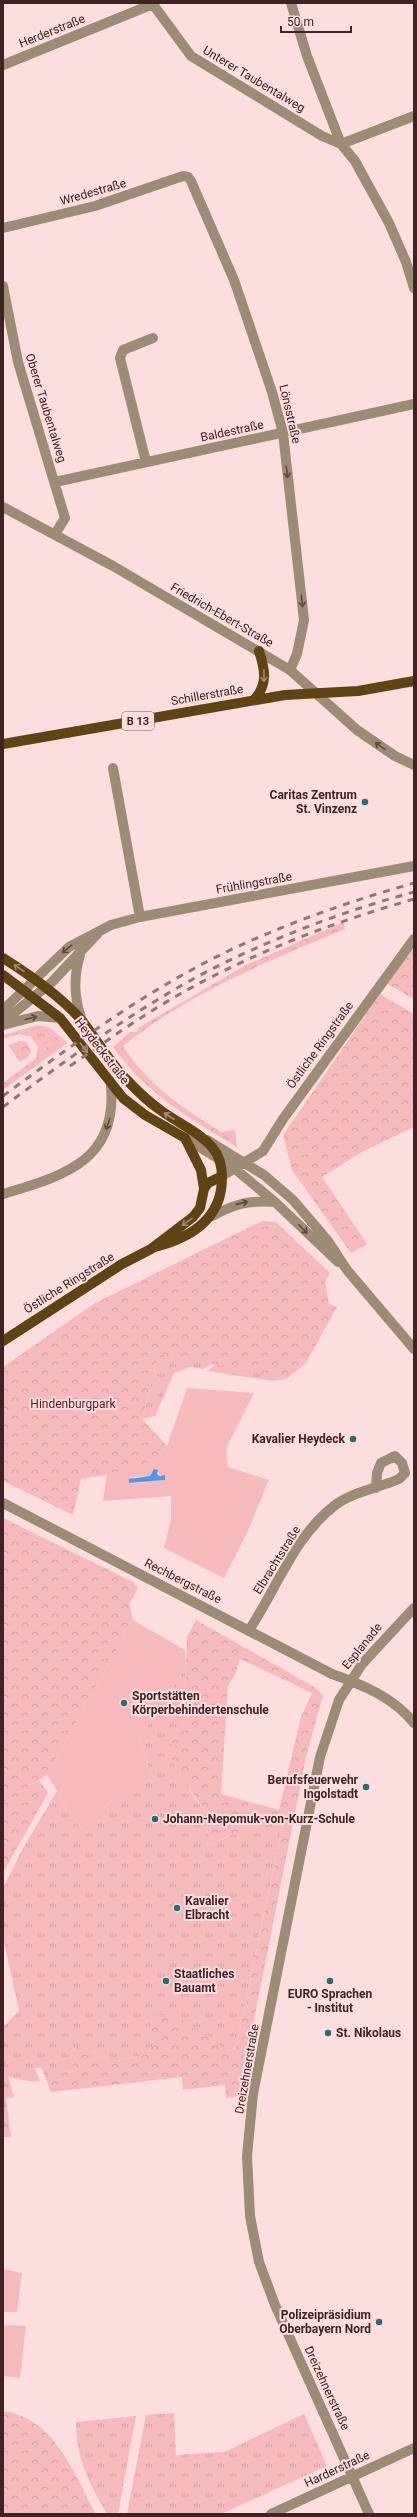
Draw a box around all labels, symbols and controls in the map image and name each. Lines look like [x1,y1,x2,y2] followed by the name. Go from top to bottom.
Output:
[281,8,351,34] scale bar
[17,11,87,51] street label: Herderstraße
[287,15,314,29] text: 50 m
[200,43,308,115] street label: Unterer Taubentalweg
[58,176,128,208] street label: Wredestraße
[23,352,69,464] street label: Oberer Taubentalweg
[276,383,304,445] street label: Lönsstraße
[199,417,265,445] street label: Baldestraße
[284,465,291,478] one-way arrow
[168,580,276,650] street label: Friedrich-Ebert-Straße
[298,594,306,607] one-way arrow
[261,669,268,682] one-way arrow
[170,682,244,708] street label: Schillerstraße
[122,712,154,730] road number: B 13
[375,742,386,750] one-way arrow
[270,788,357,816] place label: Caritas Zentrum St. Vinzenz
[360,797,370,807] marker: Caritas Zentrum St. Vinzenz
[215,869,293,897] street label: Frühlingstraße
[62,944,72,953] one-way arrow
[13,964,25,972] one-way arrow
[283,998,356,1091] street label: Östliche Ringstraße
[24,1014,37,1021] one-way arrow
[72,1015,132,1087] street label: Heydeckstraße
[80,1043,88,1054] one-way arrow
[164,1112,175,1120] one-way arrow
[103,1117,111,1129] one-way arrow
[235,1199,248,1206] one-way arrow
[181,1218,192,1226] one-way arrow
[298,1224,308,1234] one-way arrow
[21,1249,117,1317] street label: Östliche Ringstraße
[30,1397,117,1411] park label: Hindenburgpark
[252,1432,346,1446] place label: Kavalier Heydeck
[348,1434,358,1444] marker: Kavalier Heydeck
[250,1523,304,1597] street label: Elbrachtstraße
[142,1556,224,1606] street label: Rechbergstraße
[339,1620,385,1672] street label: Esplanade
[132,1689,269,1717] place label: Sportstätten Körperbehindertenschule
[119,1698,129,1708] marker: Sportstätten Körperbehindertenschule
[268,1773,359,1801] place label: Berufsfeuerwehr Ingolstadt
[361,1782,371,1792] marker: Berufsfeuerwehr Ingolstadt
[163,1812,355,1826] place label: Johann-Nepomuk-von-Kurz-Schule
[150,1814,160,1824] marker: Johann-Nepomuk-von-Kurz-Schule
[185,1894,229,1922] place label: Kavalier Elbracht
[172,1903,182,1913] marker: Kavalier Elbracht
[174,1967,234,1995] place label: Staatliches Bauamt
[161,1976,171,1986] marker: Staatliches Bauamt
[325,1976,335,1986] marker: EURO Sprachen - Institut
[288,1987,373,2015] place label: EURO Sprachen - Institut
[232,2023,262,2115] street label: Dreizehnerstraße
[336,2026,401,2040] place label: St. Nikolaus
[323,2028,333,2038] marker: St. Nikolaus
[279,2308,371,2336] place label: Polizeipräsidium Oberbayern Nord
[374,2317,384,2327] marker: Polizeipräsidium Oberbayern Nord
[301,2344,353,2432] street label: Dreizehnerstraße
[302,2448,372,2490] street label: Harderstraße

